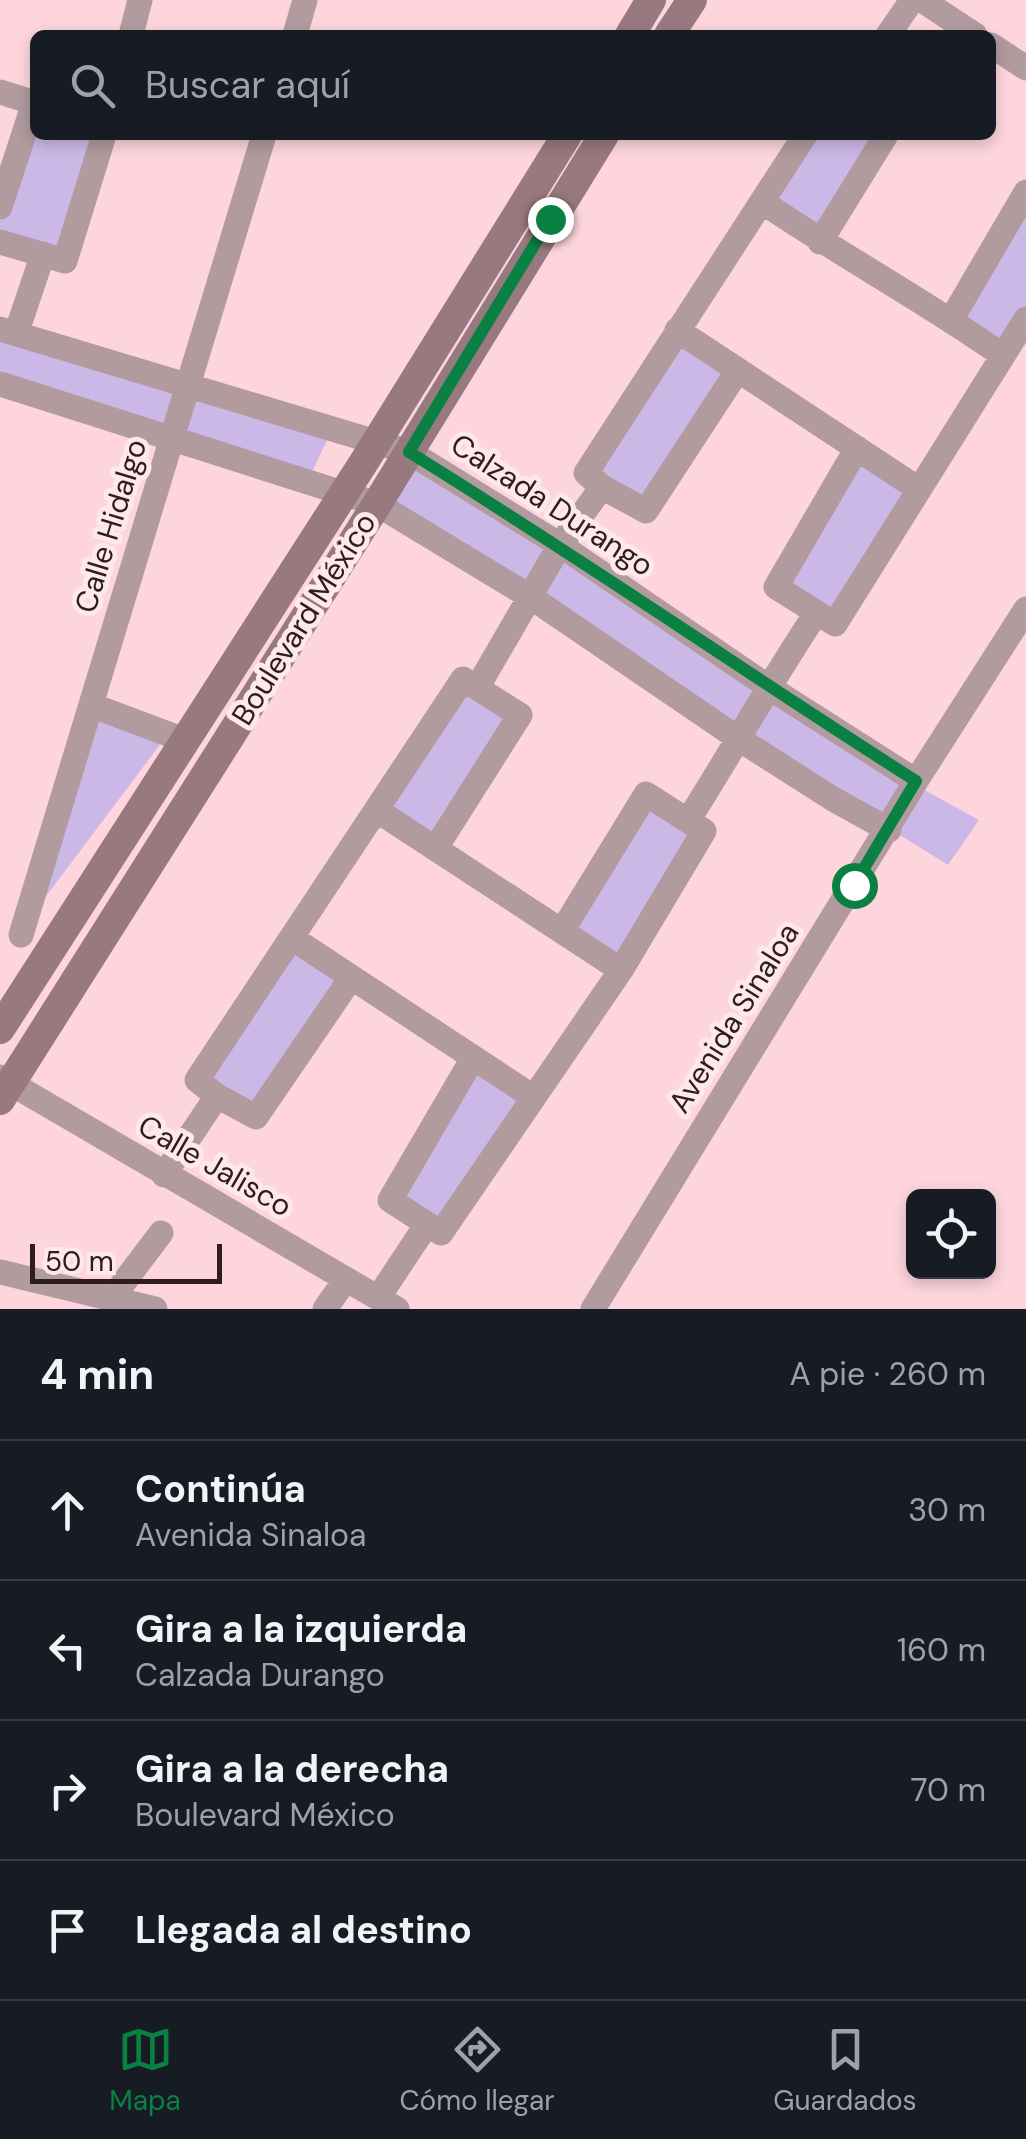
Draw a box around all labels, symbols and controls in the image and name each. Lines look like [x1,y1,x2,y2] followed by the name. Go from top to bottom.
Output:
[30,30,996,140] search box
[65,58,120,113] icon: search
[145,60,350,110] text: Buscar aquí
[528,197,574,243] route end
[443,424,661,585] street label: Calzada Durango
[66,434,155,617] street label: Calle Hidalgo
[223,505,385,732] street label: Boulevard México
[832,863,878,909] route start
[660,915,808,1120] street label: Avenida Sinaloa
[131,1106,299,1225] street label: Calle Jalisco
[906,1189,996,1279] map controls
[906,1189,996,1279] button: locate
[30,1239,222,1284] scale bar
[45,1243,114,1280] text: 50 m
[40,1347,154,1402] text: 4 min
[790,1353,986,1395] text: A pie · 260 m
[135,1464,306,1514] text: Continúa
[40,1483,95,1538] icon: ahead
[908,1489,986,1531] text: 30 m
[135,1514,366,1556] text: Avenida Sinaloa
[135,1604,467,1654] text: Gira a la izquierda
[40,1623,95,1678] icon: left
[897,1629,986,1671] text: 160 m
[135,1654,385,1696] text: Calzada Durango
[135,1744,449,1794] text: Gira a la derecha
[40,1763,95,1818] icon: right
[910,1769,986,1811] text: 70 m
[135,1794,395,1836] text: Boulevard México
[40,1903,95,1958] icon: arrive
[135,1905,472,1955] text: Llegada al destino
[109,2022,181,2119] tab: Mapa
[399,2022,555,2119] tab: Cómo llegar
[773,2022,917,2119] tab: Guardados

